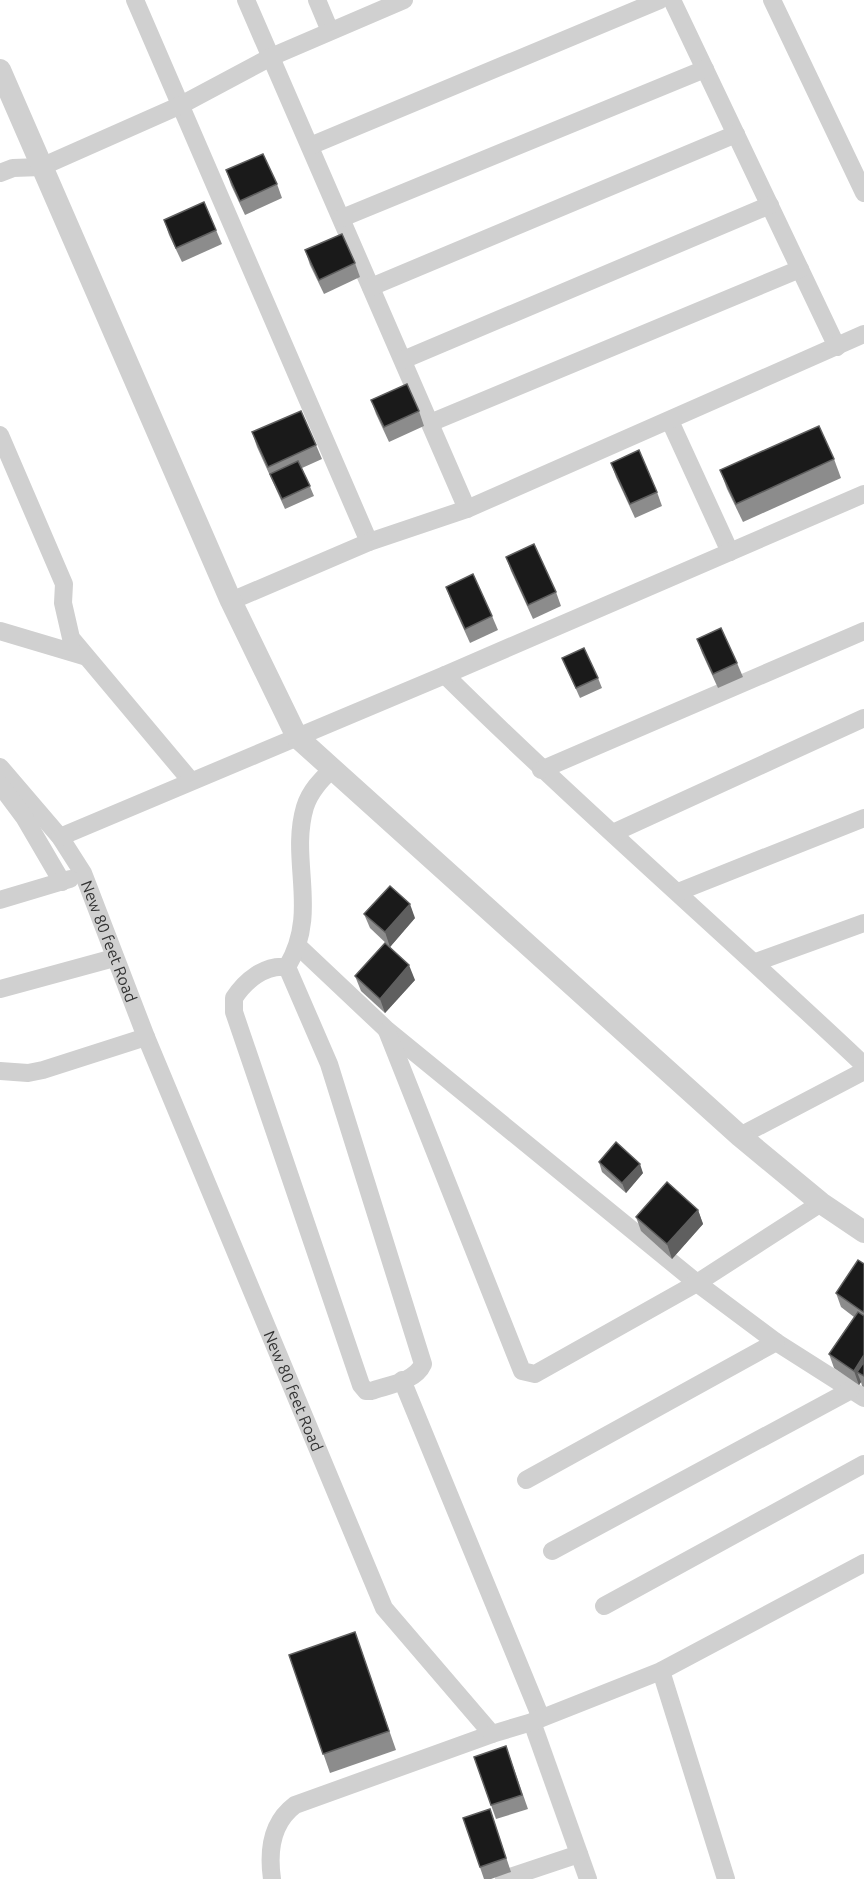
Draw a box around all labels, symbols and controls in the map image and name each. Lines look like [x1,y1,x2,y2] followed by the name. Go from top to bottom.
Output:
[78,878,141,1005] street label: New 80 feet Road
[260,1328,327,1454] street label: New 80 feet Road

